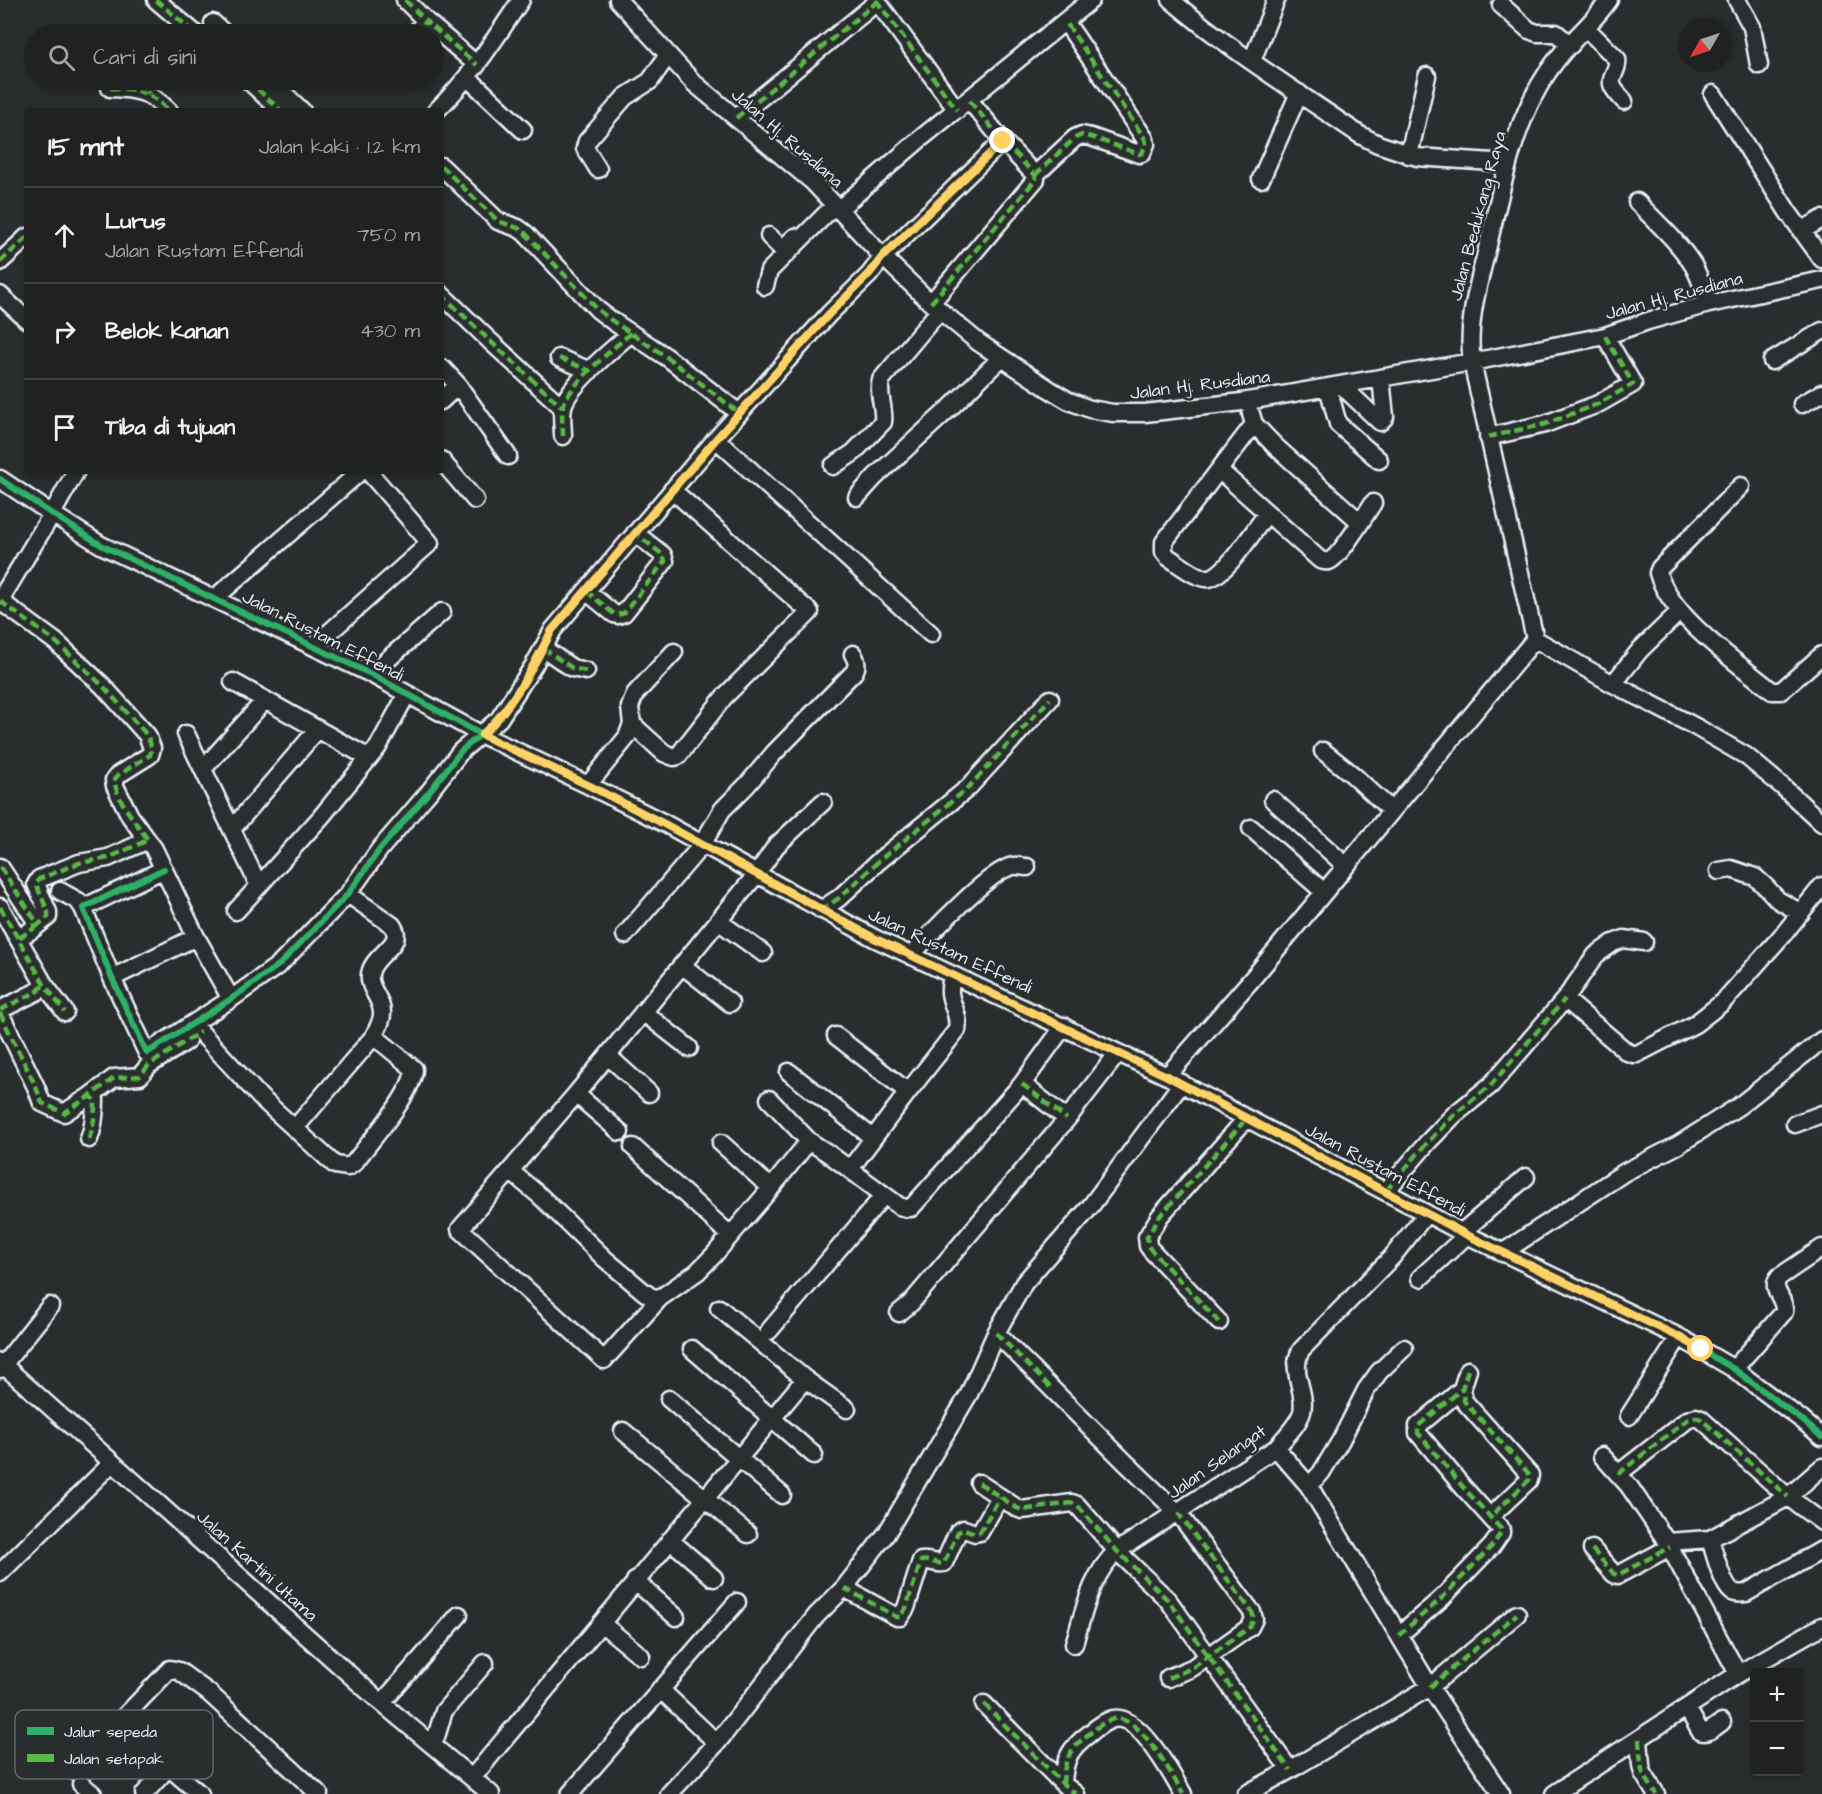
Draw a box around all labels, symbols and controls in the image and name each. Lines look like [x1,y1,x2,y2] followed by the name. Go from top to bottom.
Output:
[1678,18,1732,72] north arrow
[24,24,444,90] search box
[45,41,78,74] icon: search
[93,42,196,73] text: Cari di sini
[726,82,848,194] street label: Jalan Hj. Rusdiana
[989,127,1015,153] route end
[1443,128,1514,304] street label: Jalan Bedukang Raya
[48,129,124,165] text: 15 mnt
[259,133,420,161] text: Jalan kaki · 1.2 km
[105,206,166,237] text: Lurus
[48,219,81,252] icon: ahead
[357,221,420,249] text: 750 m
[105,237,303,265] text: Jalan Rustam Effendi
[1603,266,1745,326] street label: Jalan Hj. Rusdiana
[48,315,81,348] icon: right
[105,316,229,347] text: Belok kanan
[360,317,420,345] text: 430 m
[1129,364,1271,406] street label: Jalan Hj. Rusdiana
[48,411,81,444] icon: arrive
[105,412,235,443] text: Tiba di tujuan
[238,584,408,688] street label: Jalan Rustam Effendi
[864,902,1036,1000] street label: Jalan Rustam Effendi
[1300,1117,1470,1223] street label: Jalan Rustam Effendi
[1687,1335,1713,1361] route start
[1163,1418,1272,1506] street label: Jalan Selangat
[191,1505,323,1627] street label: Jalan Kartini Utama
[1750,1668,1804,1776] map controls
[1750,1668,1804,1722] button: +
[15,1710,213,1779] legend
[64,1721,157,1743] text: Jalur sepeda
[1750,1722,1804,1776] button: −
[64,1748,164,1770] text: Jalan setapak

